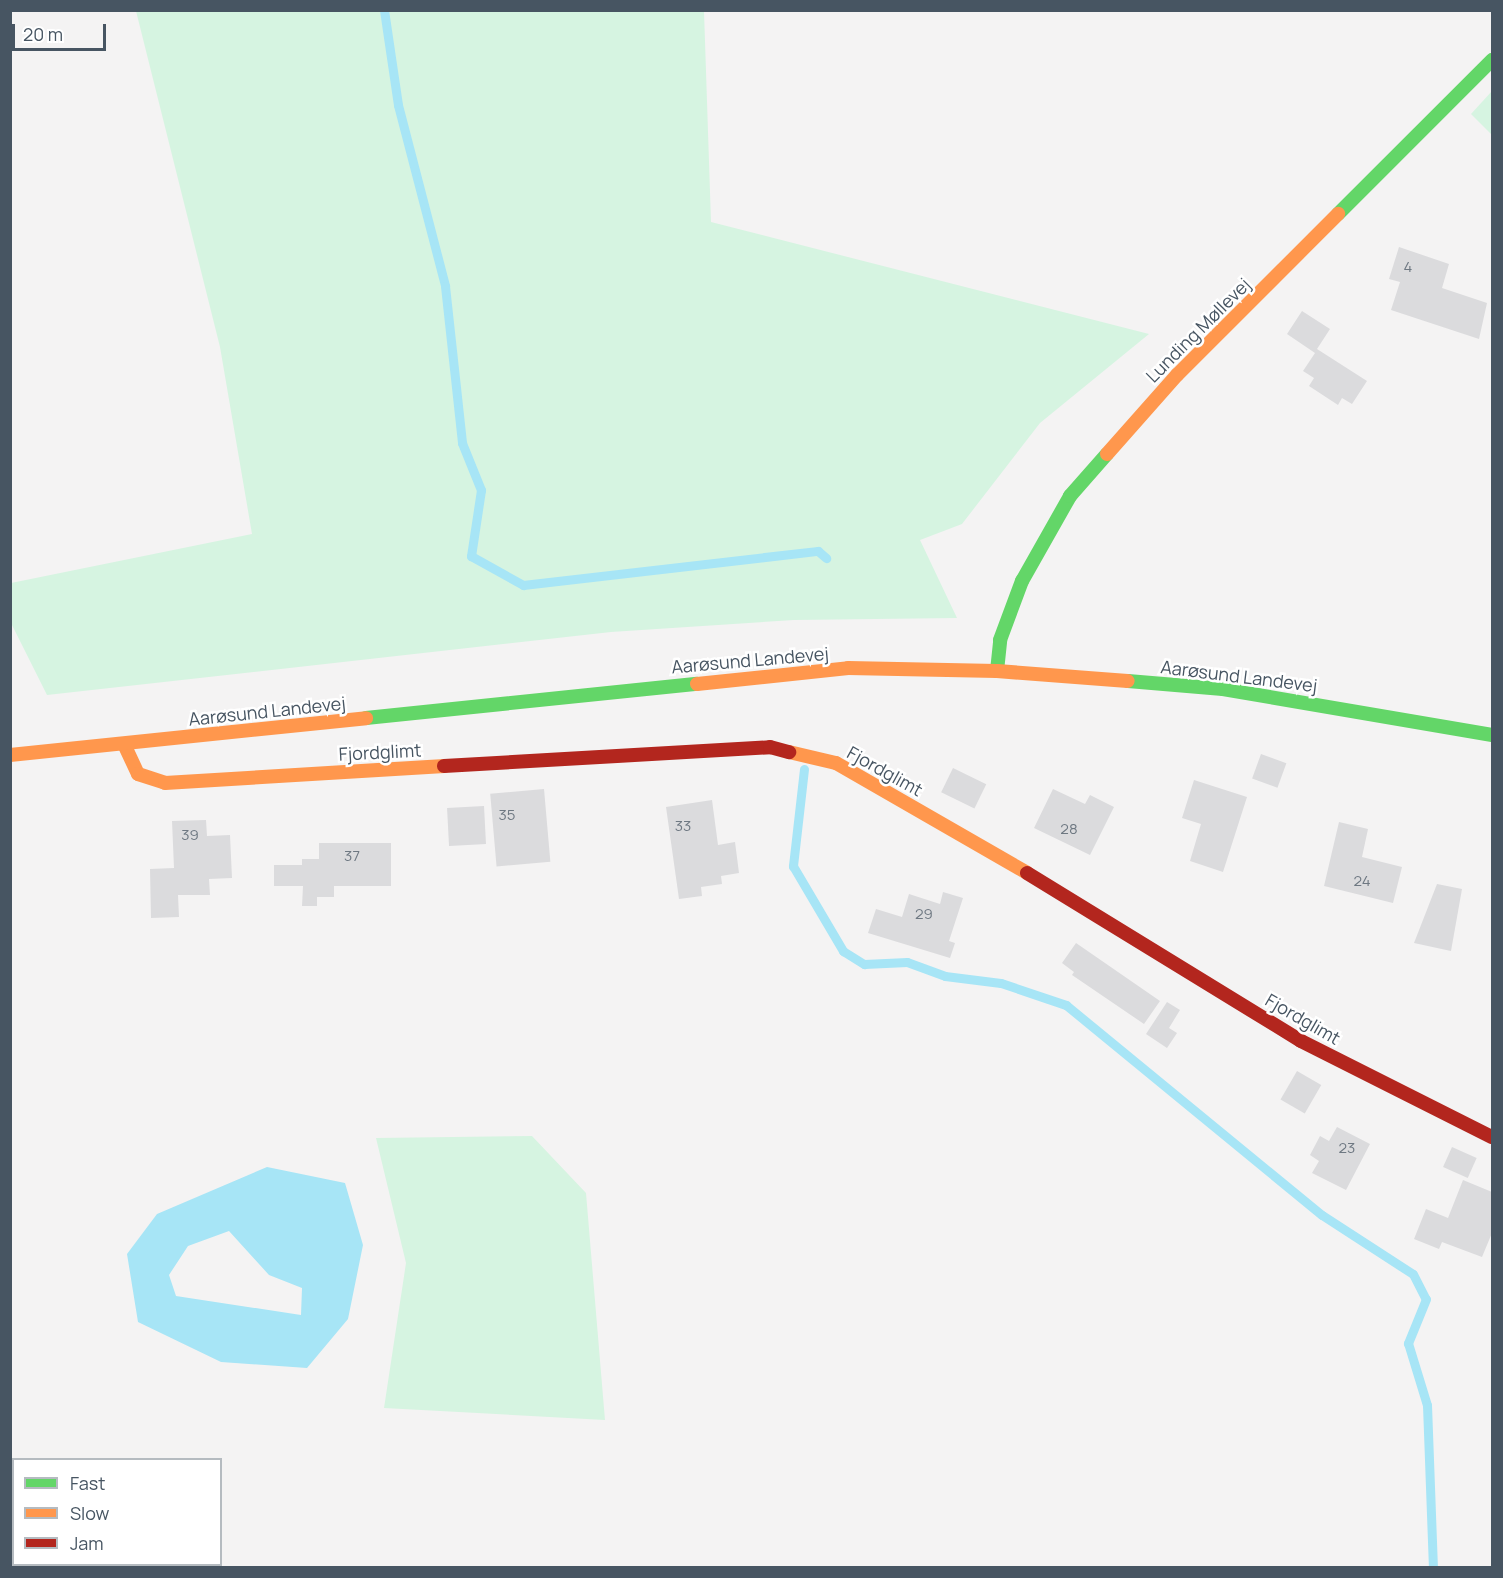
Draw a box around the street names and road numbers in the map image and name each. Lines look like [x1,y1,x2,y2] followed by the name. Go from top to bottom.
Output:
[1141,273,1255,387] street label: Lunding Møllevej
[670,642,830,678] street label: Aarøsund Landevej
[1159,656,1319,696] street label: Aarøsund Landevej
[187,692,347,730] street label: Aarøsund Landevej
[338,739,422,765] street label: Fjordglimt
[844,742,926,800] street label: Fjordglimt
[1262,989,1344,1049] street label: Fjordglimt

